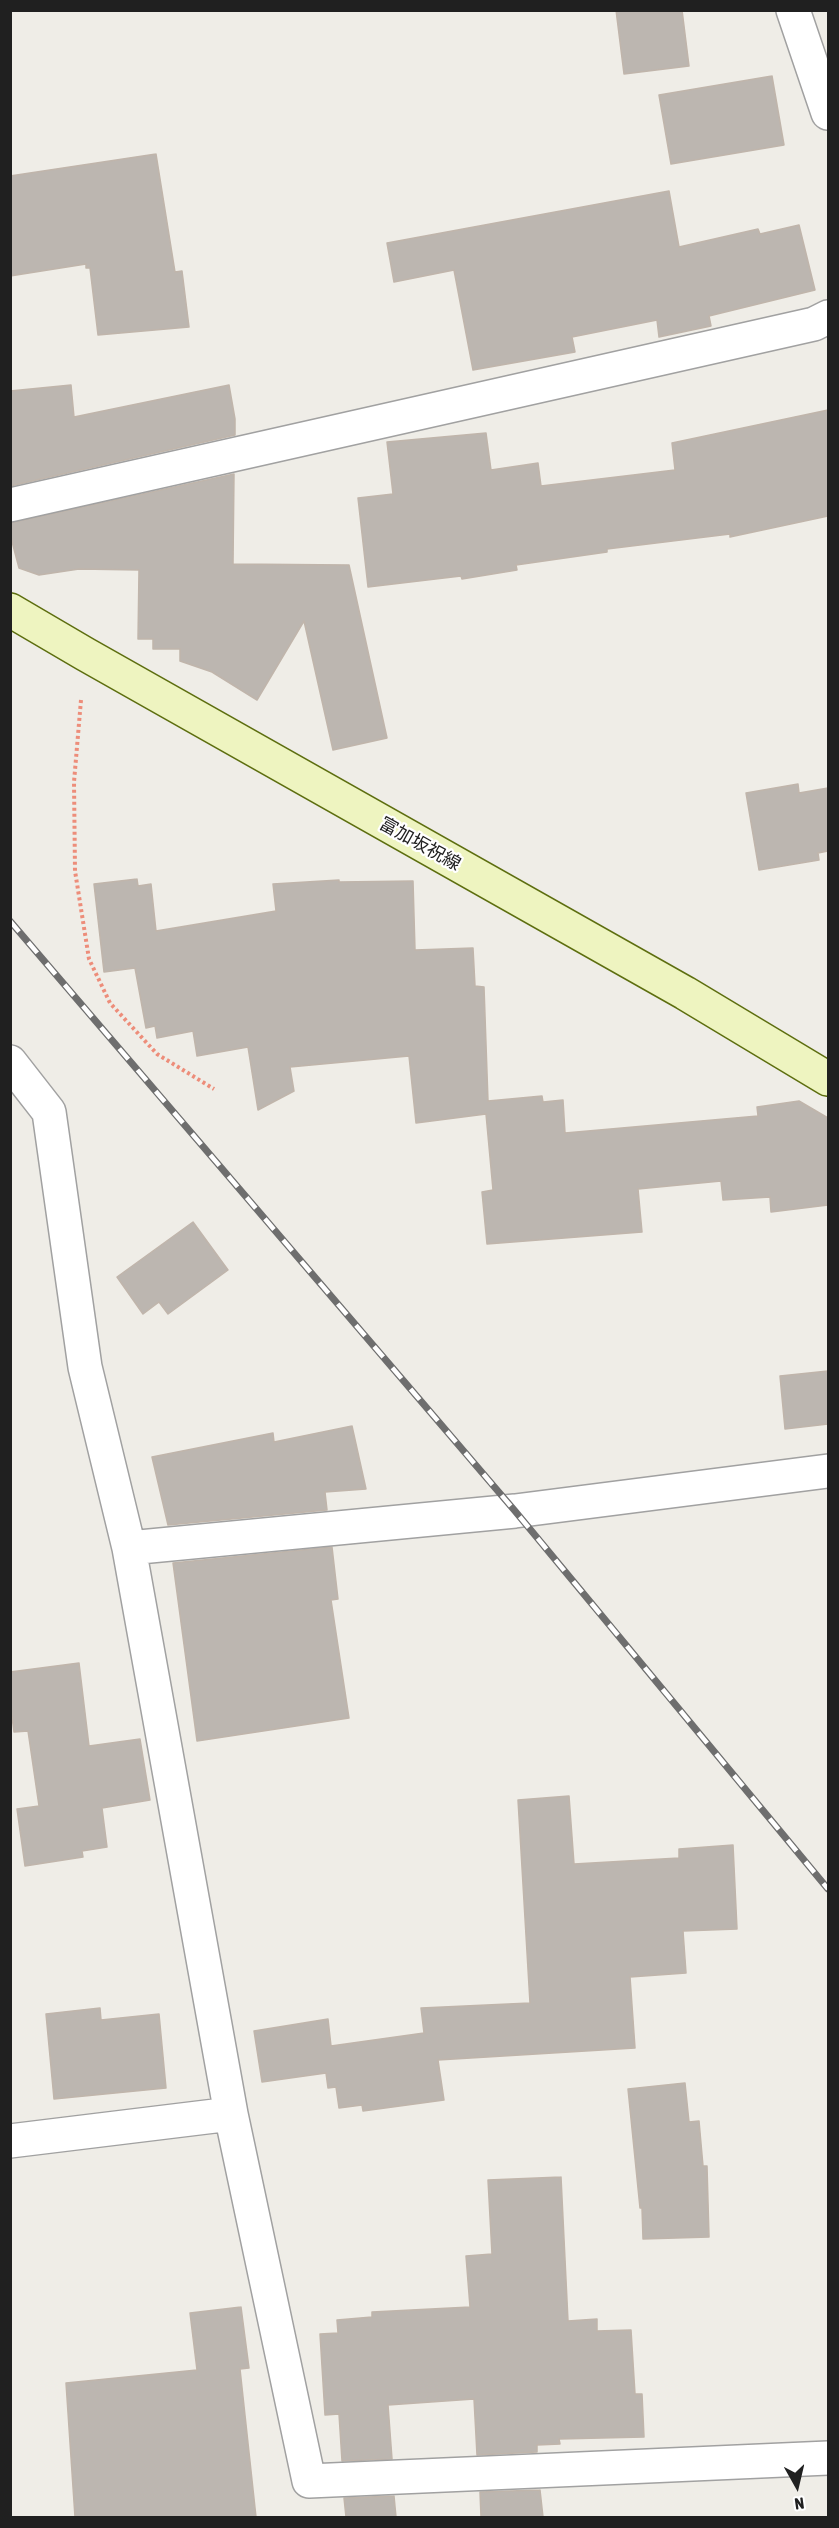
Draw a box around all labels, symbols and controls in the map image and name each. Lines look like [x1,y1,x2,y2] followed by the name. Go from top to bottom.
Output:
[375,813,465,875] street label: 富加坂祝線
[767,2456,827,2516] north arrow
[794,2494,805,2513] text: N

